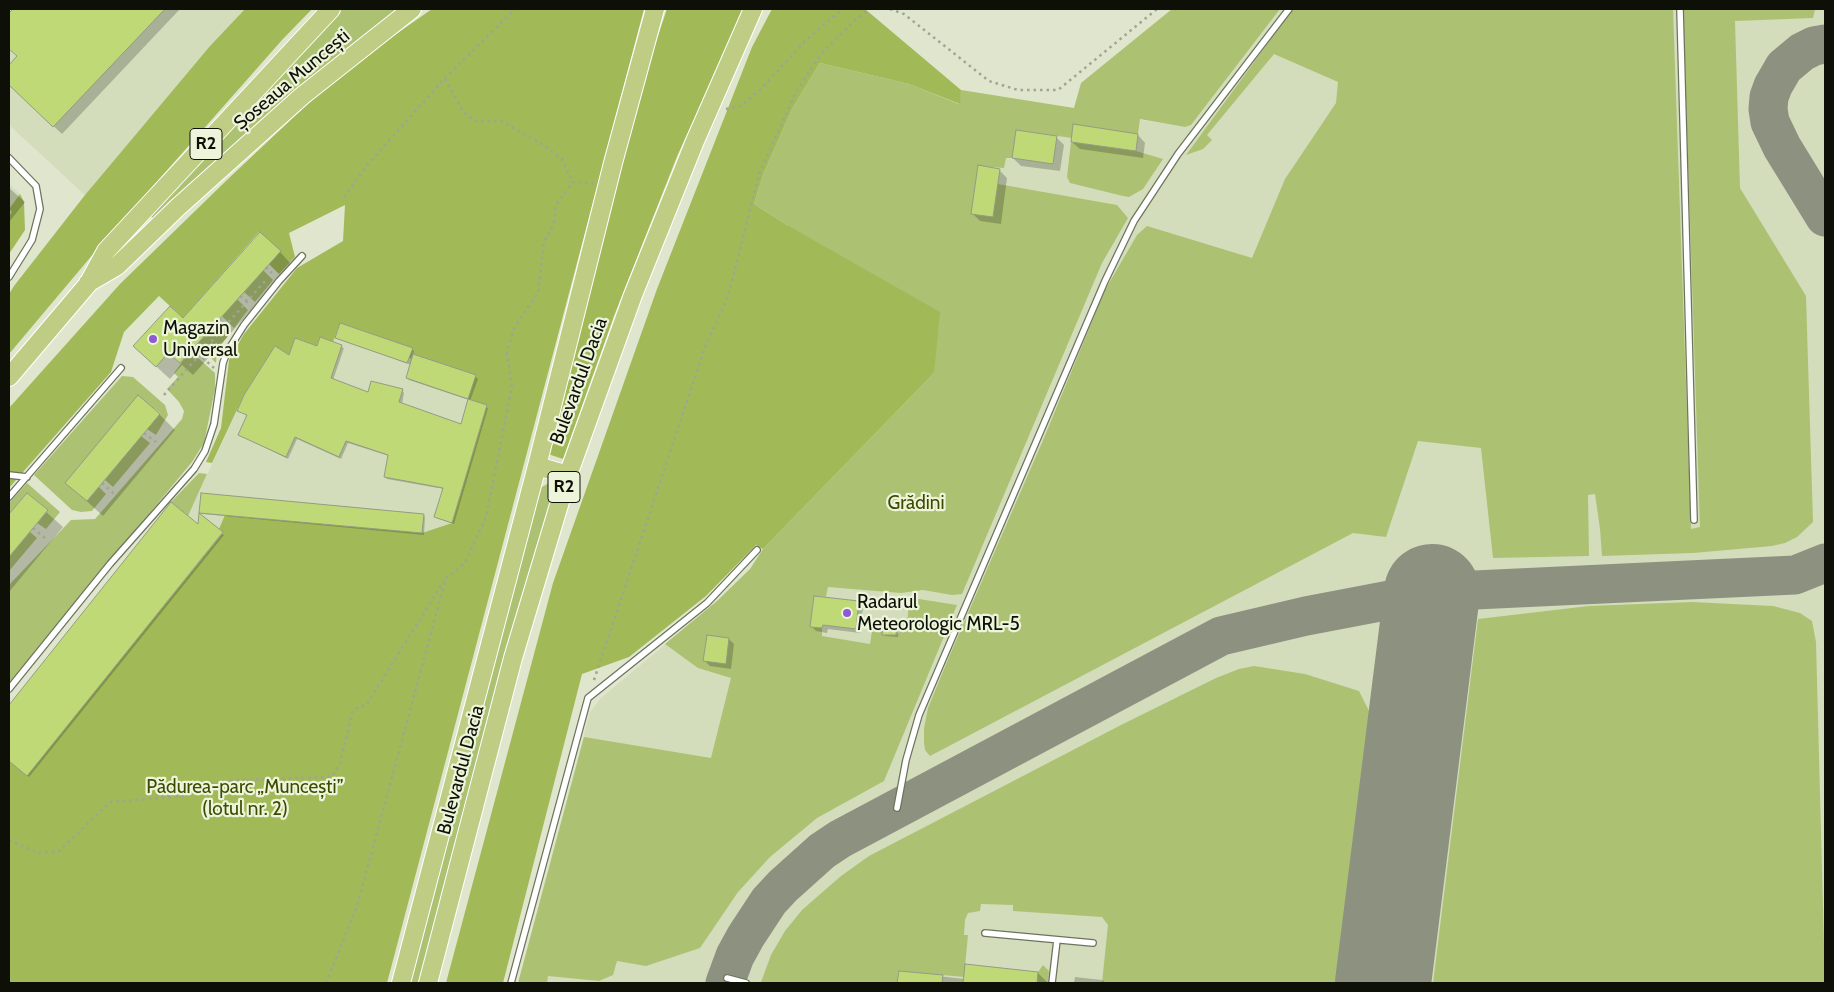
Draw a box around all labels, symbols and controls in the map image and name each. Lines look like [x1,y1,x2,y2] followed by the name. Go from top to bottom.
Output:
[230,25,354,135] street label: Șoseaua Muncești
[190,128,222,160] road number: R2
[546,315,612,447] street label: Bulevardul Dacia
[163,317,237,361] place label: Magazin Universal
[147,333,159,345] marker: Magazin Universal
[548,472,580,502] road number: R2
[888,492,944,514] park label: Grădini
[857,591,1020,635] place label: Radarul Meteorologic MRL-5
[841,607,853,619] marker: Radarul Meteorologic MRL-5
[433,703,489,837] street label: Bulevardul Dacia
[146,776,344,820] park label: Pădurea-parc „Muncești” (lotul nr. 2)

